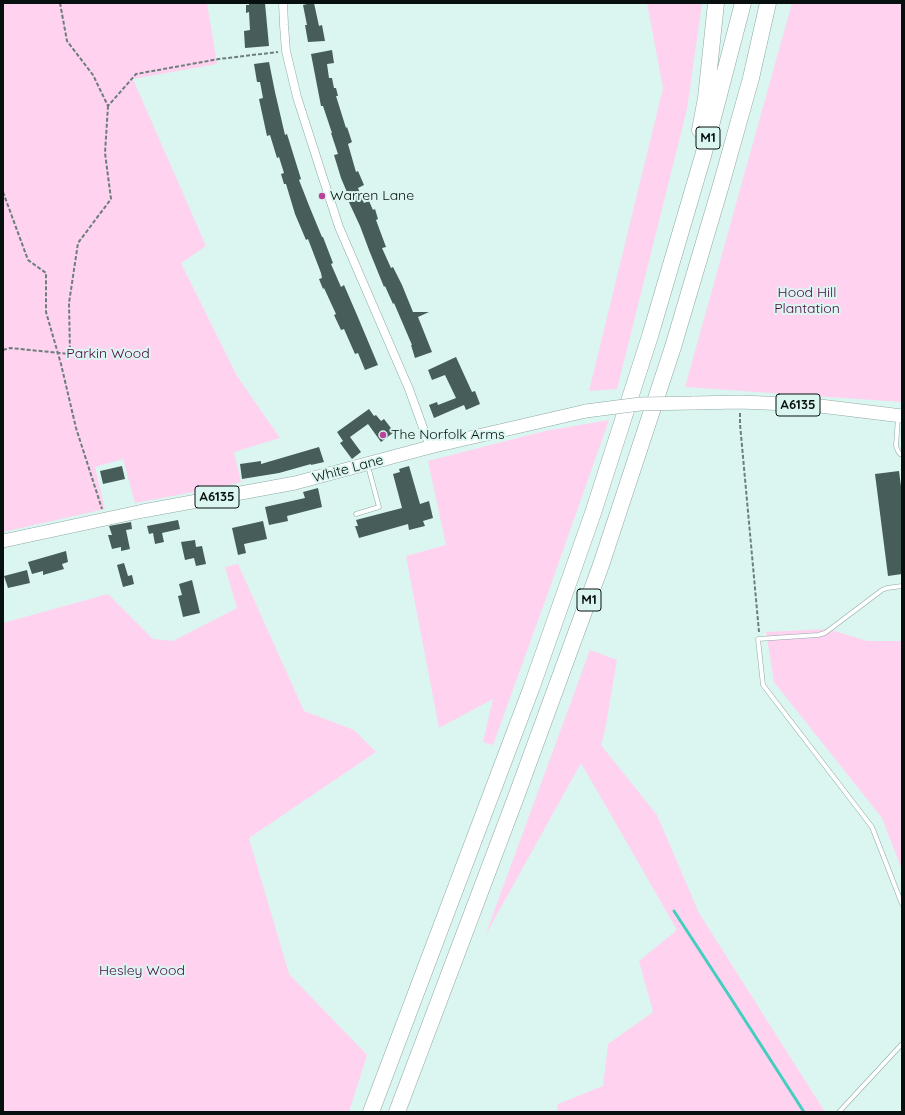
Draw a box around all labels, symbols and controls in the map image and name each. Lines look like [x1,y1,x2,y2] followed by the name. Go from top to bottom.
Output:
[696,127,720,149] road number: M1
[330,188,414,204] place label: Warren Lane
[317,191,327,201] marker: Warren Lane
[774,285,840,318] park label: Hood Hill Plantation
[66,346,150,362] park label: Parkin Wood
[776,394,820,416] road number: A6135
[391,427,504,443] place label: The Norfolk Arms
[378,430,388,440] marker: The Norfolk Arms
[311,451,385,487] street label: White Lane
[195,486,239,508] road number: A6135
[577,589,601,611] road number: M1
[99,963,185,979] park label: Hesley Wood

